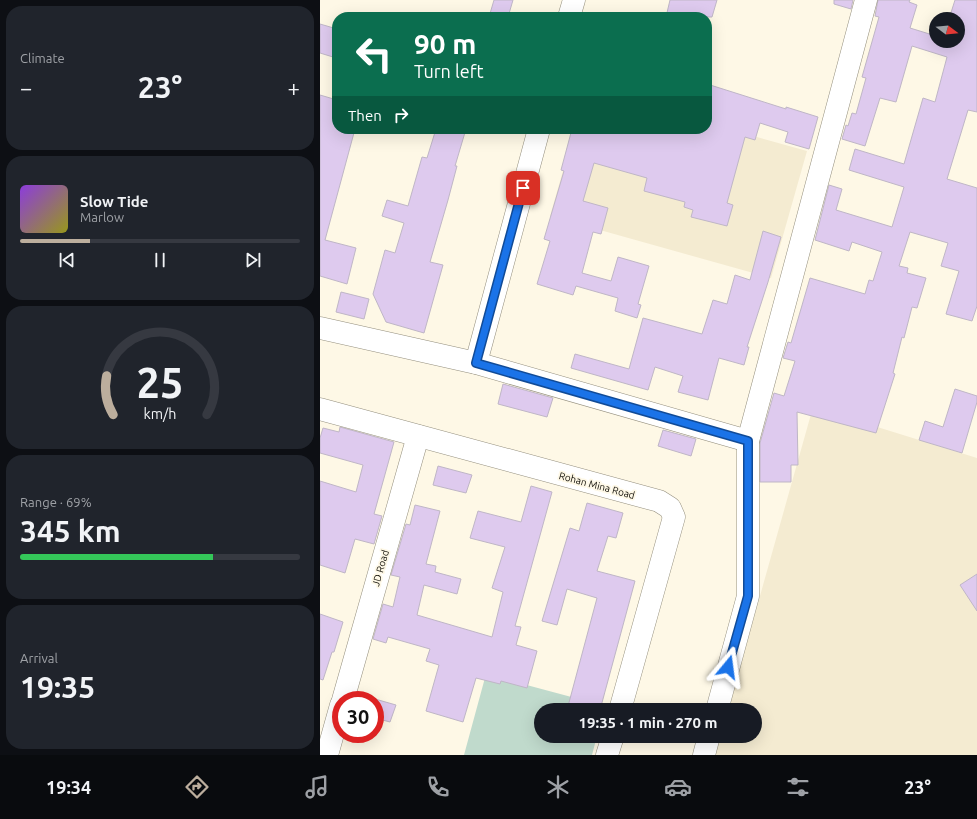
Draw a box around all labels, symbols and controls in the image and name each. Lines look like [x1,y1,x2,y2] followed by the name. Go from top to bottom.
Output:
[929,12,965,48] north arrow
[929,12,965,48] map controls
[348,28,400,80] icon: left
[414,28,476,59] text: 90 m
[20,51,65,65] text: Climate
[414,61,484,81] text: Turn left
[138,70,182,104] text: 23°
[20,75,32,100] text: −
[288,75,300,100] text: +
[390,104,412,126] icon: right
[348,107,382,124] text: Then
[506,171,540,205] pin
[512,177,534,199] icon: arrive
[80,193,148,210] text: Slow Tide
[80,210,124,224] text: Marlow
[56,249,78,271] icon: previous
[149,249,171,271] icon: pause
[242,249,264,271] icon: next
[137,359,183,406] text: 25
[144,406,176,422] text: km/h
[558,470,636,501] street label: Rohan Mina Road
[20,495,92,509] text: Range · 69%
[20,514,121,548] text: 345 km
[370,549,391,588] street label: JD Road
[707,646,749,688] position arrow
[20,651,58,665] text: Arrival
[20,670,95,704] text: 19:35
[332,691,384,743] speed limit sign: 30
[579,714,717,731] text: 19:35 · 1 min · 270 m
[183,773,211,801] icon: directions
[303,773,331,801] icon: music
[424,773,452,801] icon: phone
[544,773,572,801] icon: climate
[664,773,692,801] icon: car
[784,773,812,801] icon: filters
[46,777,91,797] text: 19:34
[904,777,931,797] text: 23°

